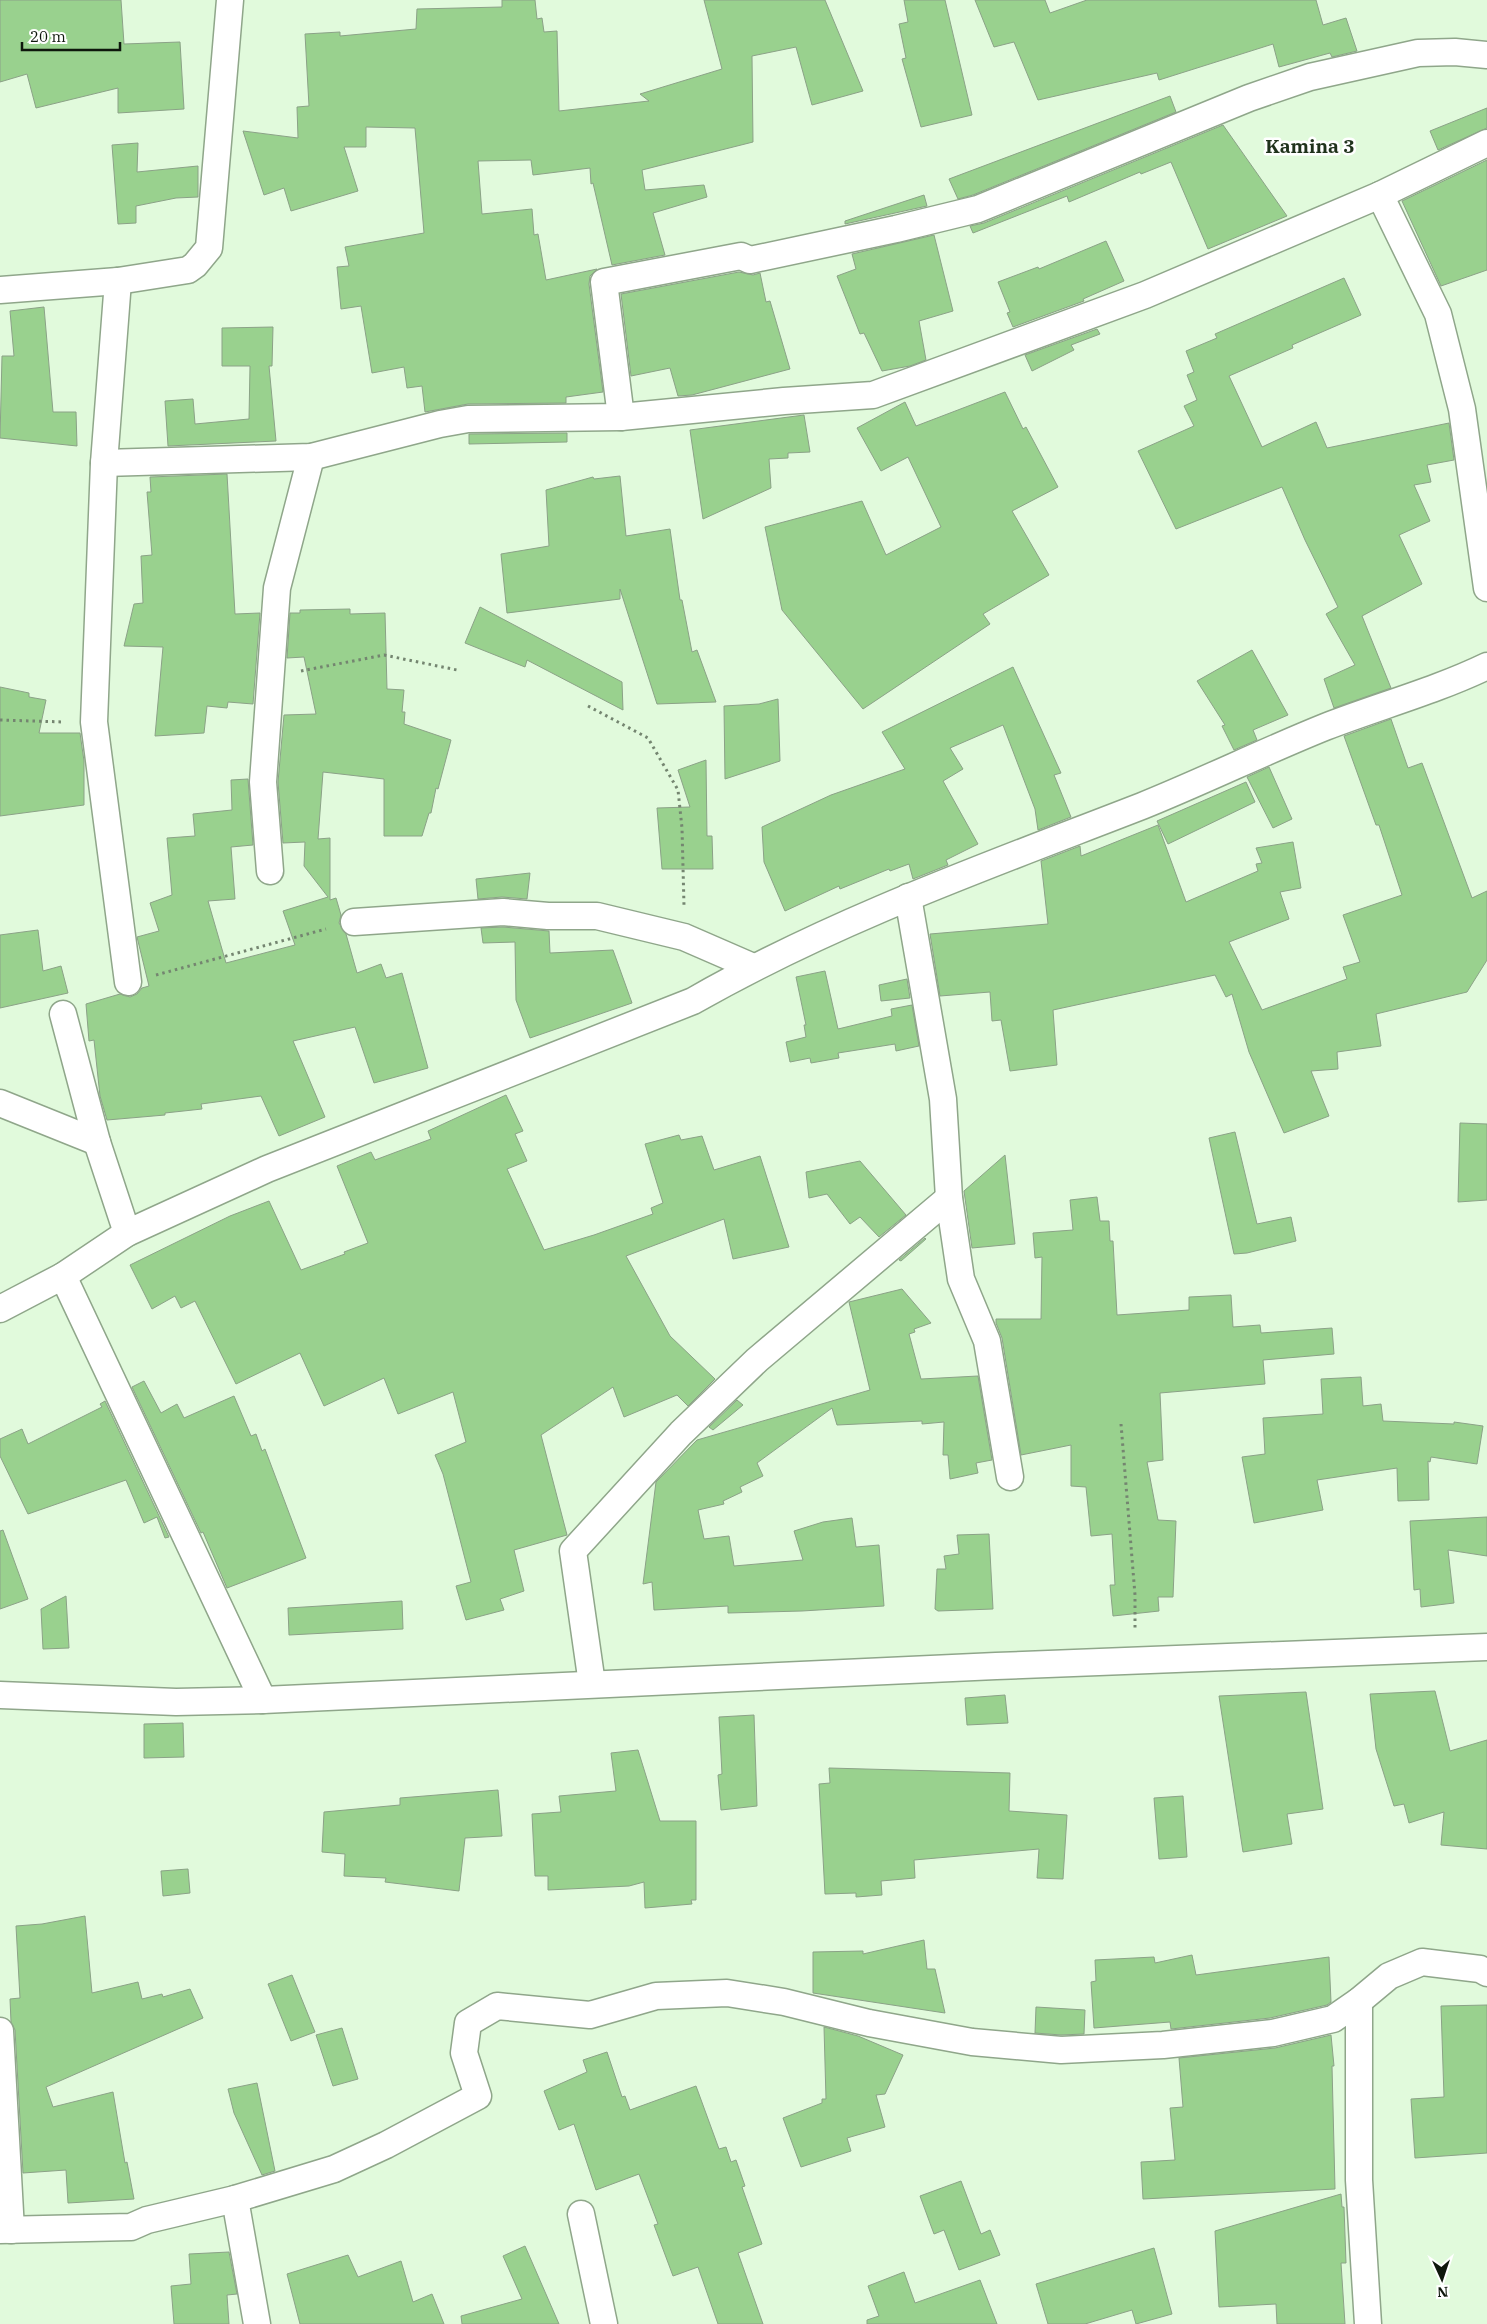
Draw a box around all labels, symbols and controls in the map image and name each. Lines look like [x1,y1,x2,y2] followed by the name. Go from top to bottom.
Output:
[22,20,120,52] scale bar
[30,27,66,46] text: 20 m
[1265,134,1355,158] district label: Kamina 3
[1417,2254,1467,2304] north arrow
[1437,2283,1449,2301] text: N

